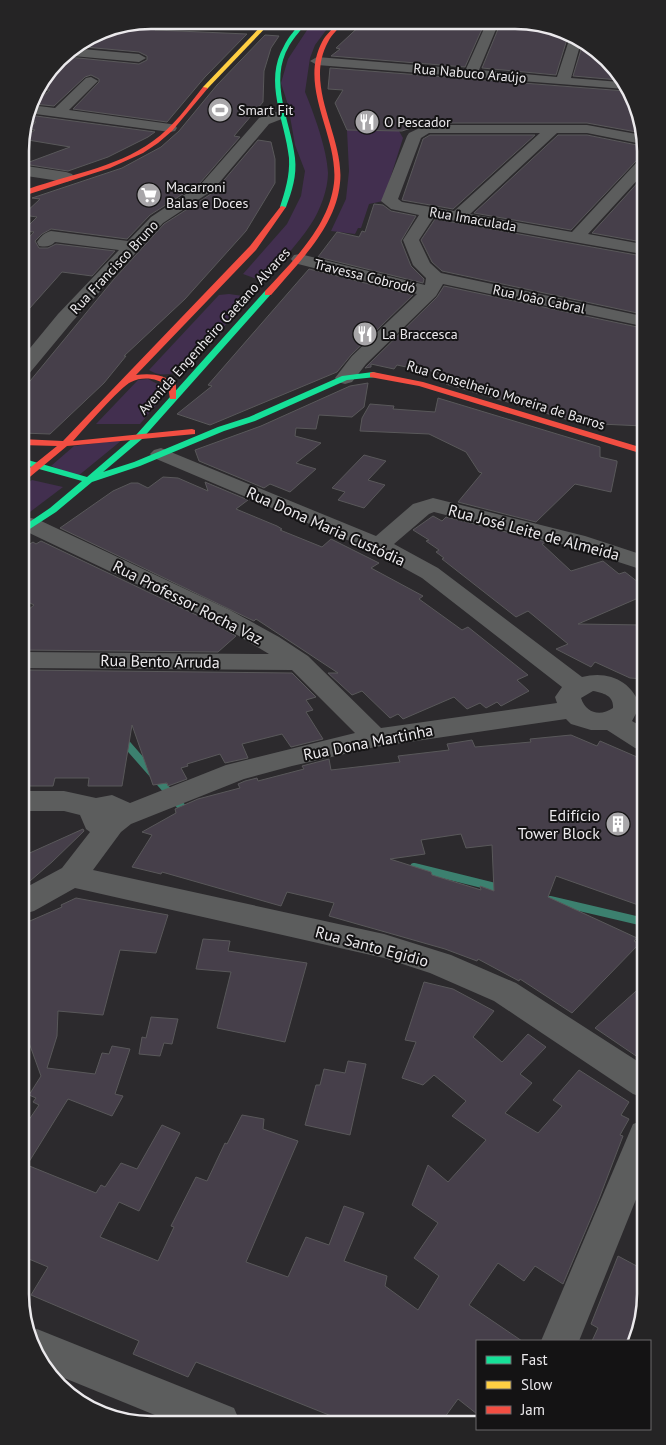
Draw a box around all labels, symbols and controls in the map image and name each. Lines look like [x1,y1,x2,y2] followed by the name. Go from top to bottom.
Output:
[413,59,527,87] street label: Rua Nabuco Araújo
[207,97,233,123] sports icon: Smart Fit
[238,101,293,119] place label: Smart Fit
[354,109,380,135] restaurant icon: O Pescador
[384,113,451,131] place label: O Pescador
[166,178,248,212] place label: Macarroni Balas e Doces
[136,182,162,208] supermarket icon: Macarroni Balas e Doces
[428,202,518,236] street label: Rua Imaculada
[66,216,162,318] street label: Rua Francisco Bruno
[134,244,294,418] street label: Avenida Engenheiro Caetano Alvares
[312,255,418,297] street label: Travessa Cobrodó
[491,280,587,318] street label: Rua João Cabral
[352,321,378,347] restaurant icon: La Braccesca
[382,325,458,343] place label: La Braccesca
[405,356,608,434] street label: Rua Conselheiro Moreira de Barros
[244,482,408,570] street label: Rua Dona Maria Custódia
[446,500,622,564] street label: Rua José Leite de Almeida
[110,555,266,649] street label: Rua Professor Rocha Vaz
[100,650,220,672] street label: Rua Bento Arruda
[301,720,435,764] street label: Rua Dona Martinha
[518,805,600,843] place label: Edifício Tower Block
[605,811,631,837] building icon: Edifício Tower Block
[313,921,431,971] street label: Rua Santo Egidio
[476,1340,651,1430] legend
[521,1350,548,1369] text: Fast
[521,1375,552,1394] text: Slow
[520,1400,545,1419] text: Jam

